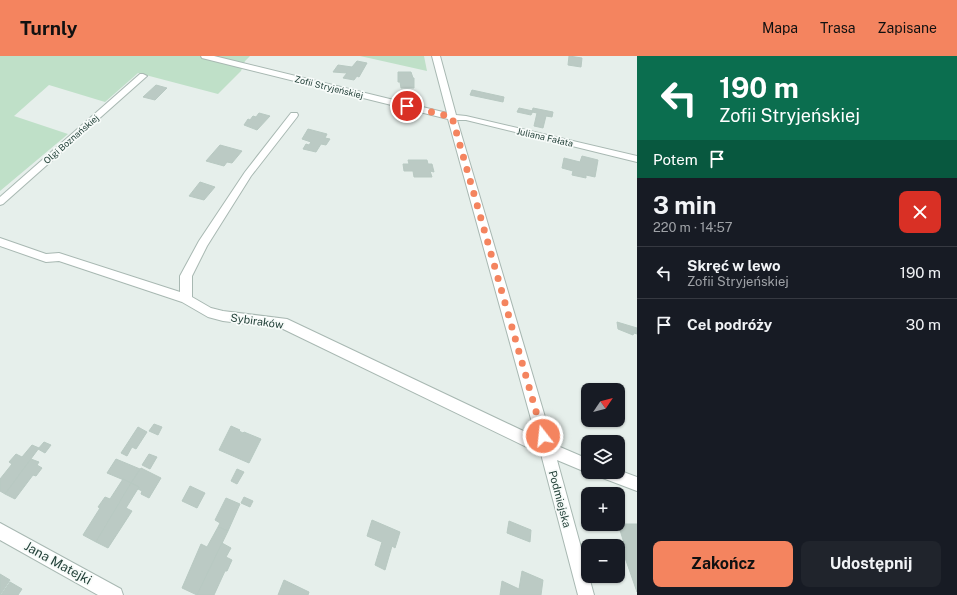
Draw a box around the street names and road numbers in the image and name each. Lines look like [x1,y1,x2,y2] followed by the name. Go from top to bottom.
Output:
[293,73,365,101] street label: Zofii Stryjeńskiej
[41,112,101,166] street label: Olgi Boznańskiej
[516,125,574,149] street label: Juliana Fałata
[230,311,285,331] street label: Sybiraków
[547,469,573,529] street label: Podmiejska
[22,538,94,588] street label: Jana Matejki

